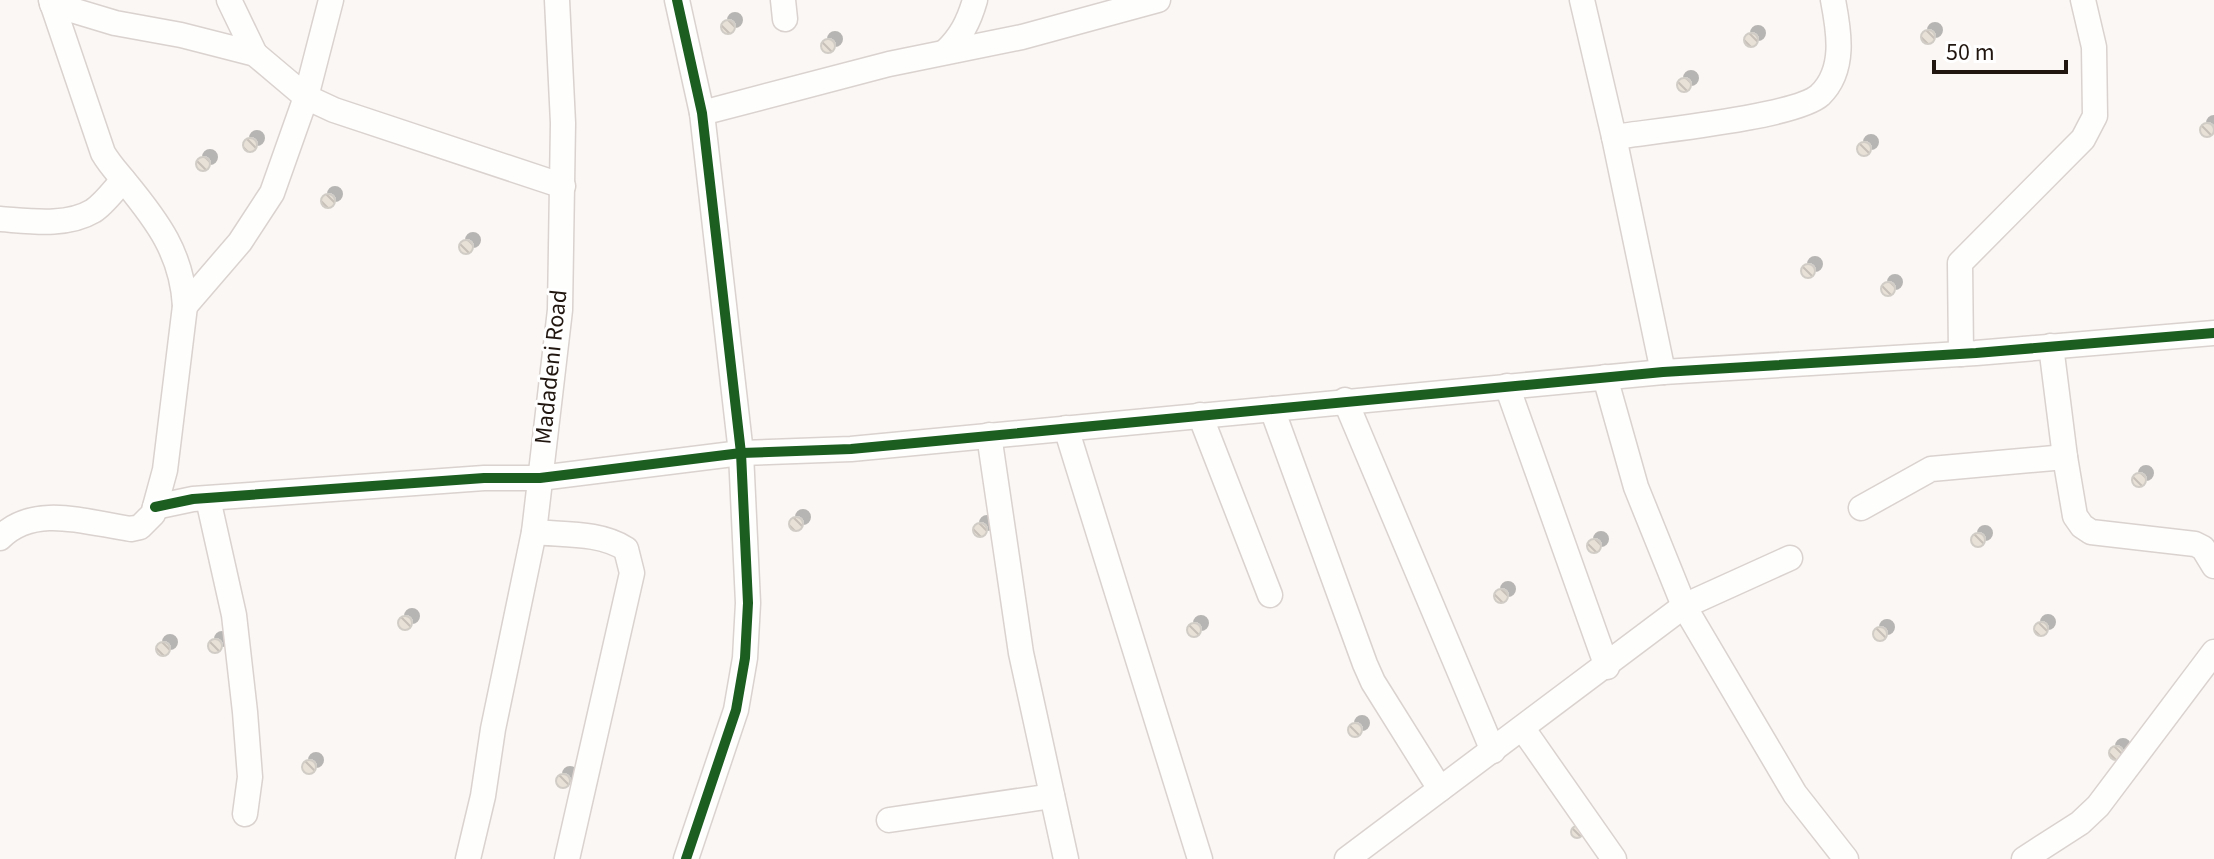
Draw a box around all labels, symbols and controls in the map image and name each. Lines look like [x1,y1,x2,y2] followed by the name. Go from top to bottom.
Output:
[1934,24,2066,74] scale bar
[1946,35,1995,70] text: 50 m
[525,288,577,446] street label: Madadeni Road

